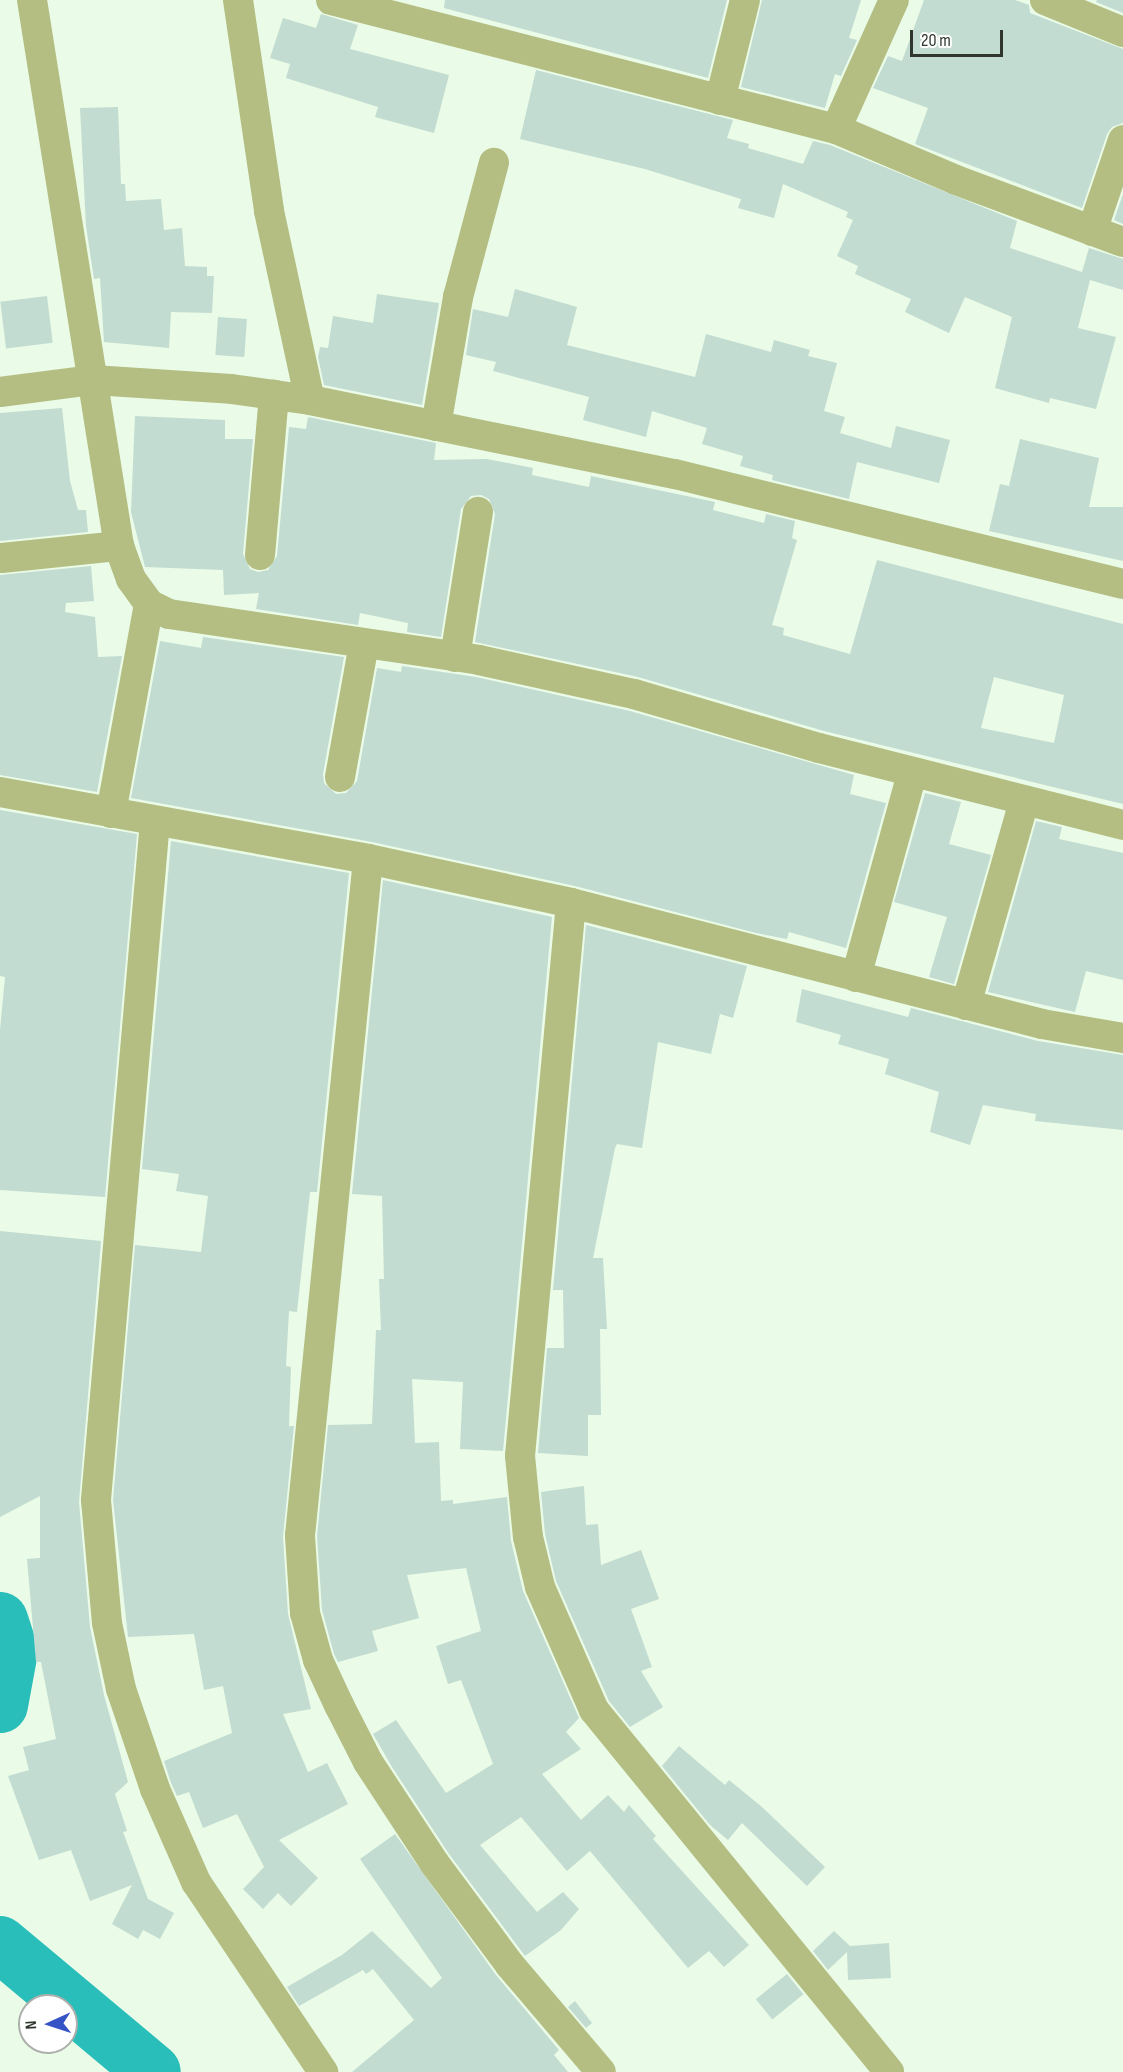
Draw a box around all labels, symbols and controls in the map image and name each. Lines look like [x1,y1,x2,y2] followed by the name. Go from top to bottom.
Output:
[913,18,1006,56] scale bar
[921,30,951,51] text: 20 m
[18,1994,78,2054] north arrow
[22,2020,41,2030] text: N

